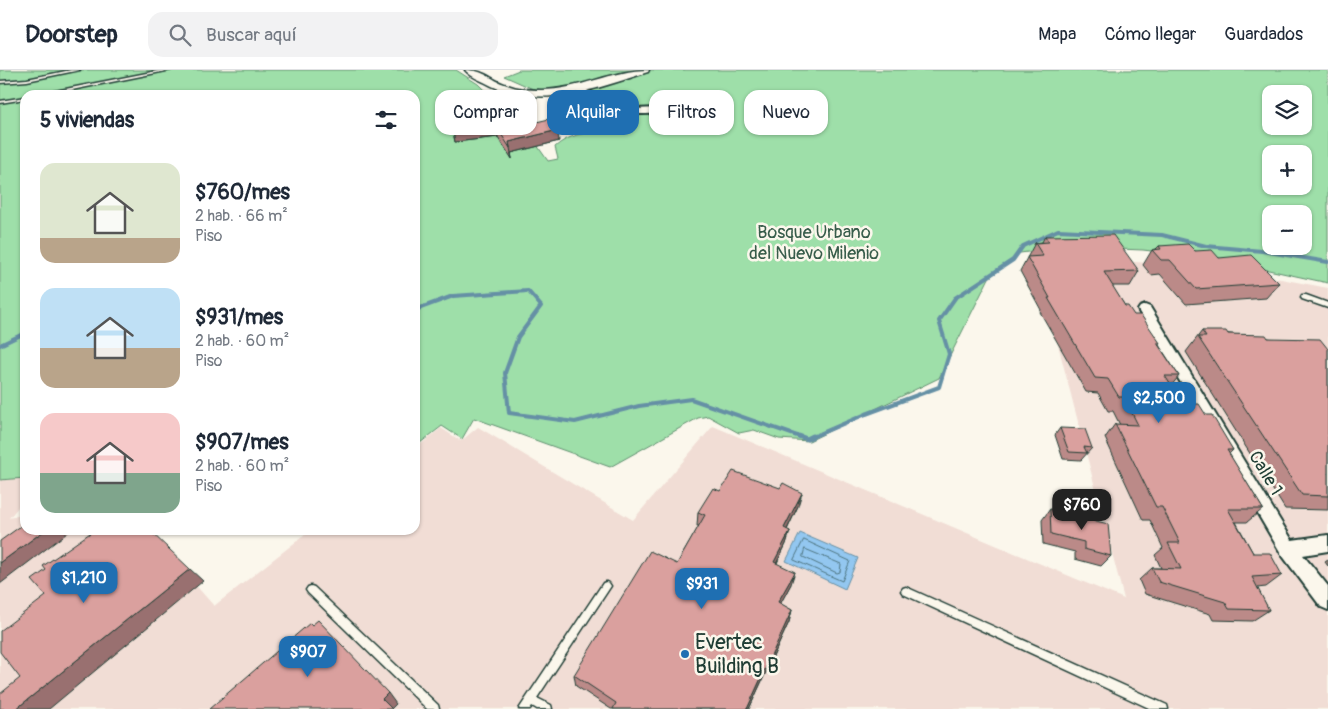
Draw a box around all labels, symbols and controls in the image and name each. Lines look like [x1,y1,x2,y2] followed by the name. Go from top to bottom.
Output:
[148,12,498,57] search box
[25,20,118,49] text: Doorstep
[166,21,194,49] icon: search
[206,23,297,47] text: Buscar aquí
[1038,23,1076,46] text: Mapa
[1104,23,1196,46] text: Cómo llegar
[1224,23,1303,46] text: Guardados
[1262,85,1312,255] map controls
[1262,85,1312,135] button: layers
[435,90,537,135] chip: Comprar
[547,90,639,135] chip: Alquilar
[649,90,734,135] chip: Filtros
[744,90,828,135] chip: Nuevo
[372,106,400,134] icon: filters
[40,107,134,134] text: 5 viviendas
[1262,145,1312,195] button: +
[195,179,290,206] text: $760/mes
[80,183,140,243] icon: home
[1262,205,1312,255] button: −
[195,206,288,226] text: 2 hab. · 66 m²
[749,221,879,265] park label: Bosque Urbano del Nuevo Milenio
[195,226,222,246] text: Piso
[195,304,283,331] text: $931/mes
[80,308,140,368] icon: home
[195,331,289,351] text: 2 hab. · 60 m²
[195,351,222,371] text: Piso
[1118,382,1200,424] pin: $2,500
[1133,388,1185,408] text: $2,500
[195,429,289,456] text: $907/mes
[80,433,140,493] icon: home
[1243,447,1288,500] street label: Calle 1
[195,456,289,476] text: 2 hab. · 60 m²
[195,476,222,496] text: Piso
[1052,488,1112,531] pin: $760
[1063,495,1101,515] text: $760
[43,562,125,604] pin: $1,210
[61,568,107,588] text: $1,210
[672,568,732,610] pin: $931
[686,574,718,594] text: $931
[695,629,779,680] place label: Evertec Building B
[278,636,338,678] pin: $907
[290,642,326,662] text: $907
[679,648,691,660] marker: Evertec Building B

